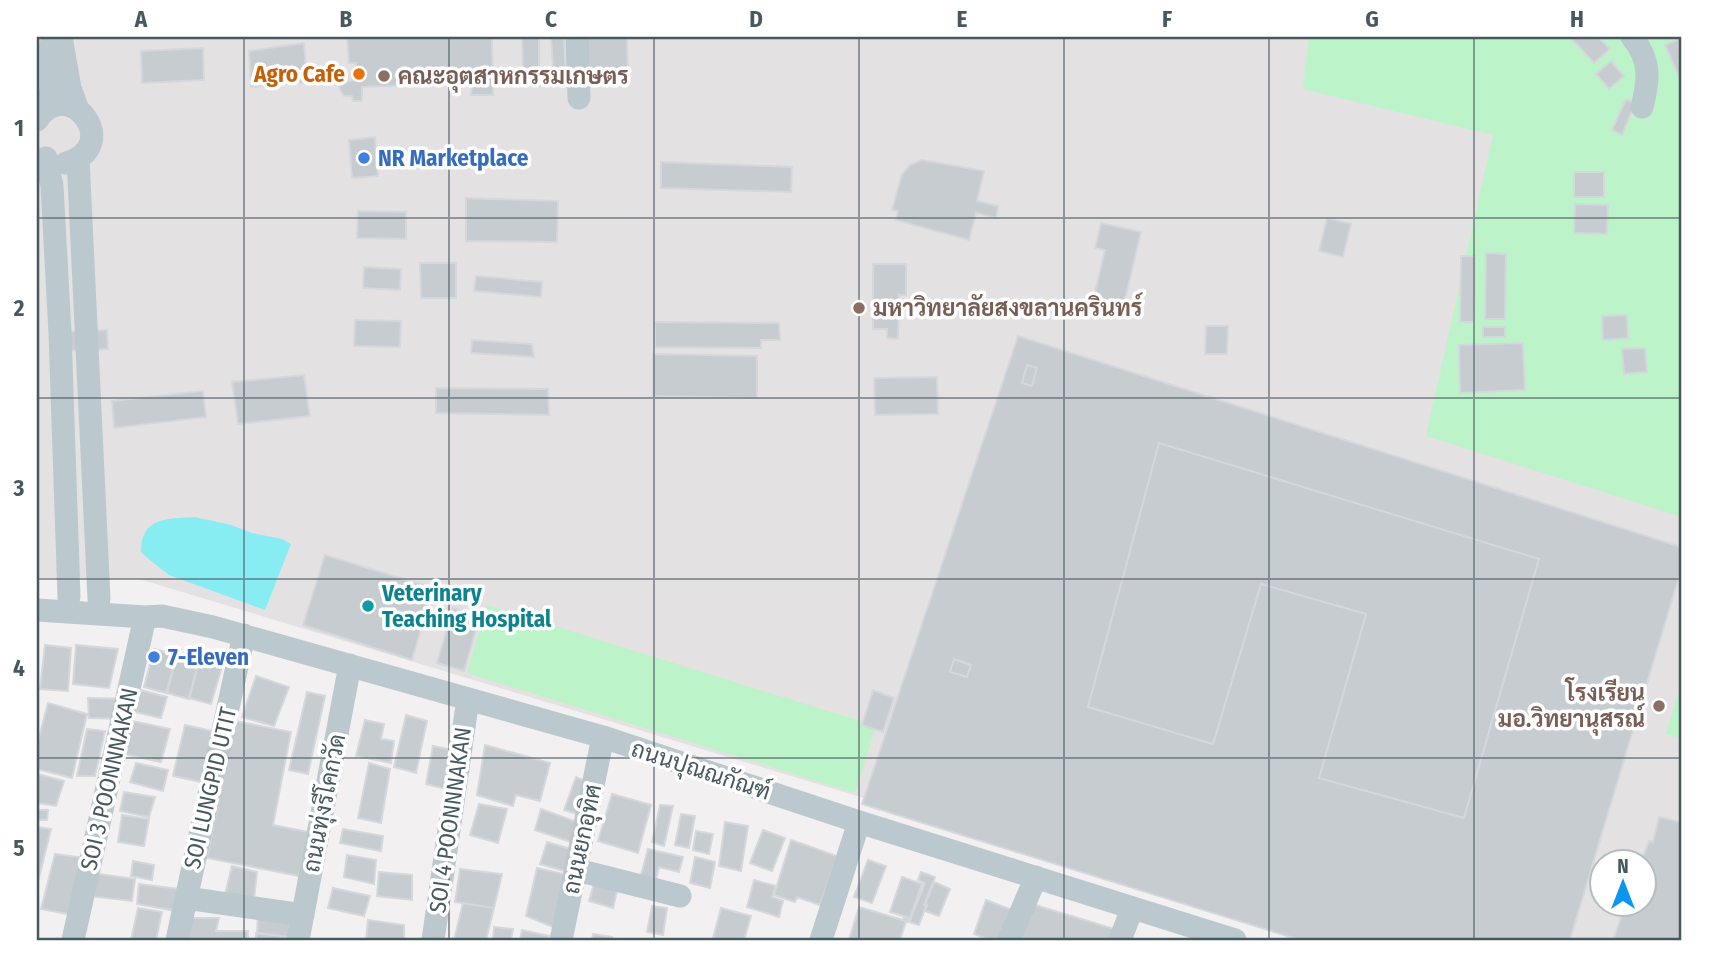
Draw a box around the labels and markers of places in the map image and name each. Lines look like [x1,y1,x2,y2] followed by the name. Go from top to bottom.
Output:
[253,60,345,88] place label: Agro Cafe
[398,62,629,93] place label: คณะอุตสาหกรรมเกษตร
[351,66,367,82] marker: Agro Cafe
[376,68,392,84] marker: คณะอุตสาหกรรมเกษตร
[378,144,529,172] place label: NR Marketplace
[356,150,372,166] marker: NR Marketplace
[873,292,1144,322] place label: มหาวิทยาลัยสงขลานครินทร์
[851,300,867,316] marker: มหาวิทยาลัยสงขลานครินทร์
[381,579,552,633] place label: Veterinary Teaching Hospital
[360,598,376,614] marker: Veterinary Teaching Hospital
[168,643,249,671] place label: 7-Eleven
[146,649,162,665] marker: 7-Eleven
[1498,677,1646,736] place label: โรงเรียน มอ.วิทยานุสรณ์
[1651,698,1667,714] marker: โรงเรียน มอ.วิทยานุสรณ์

